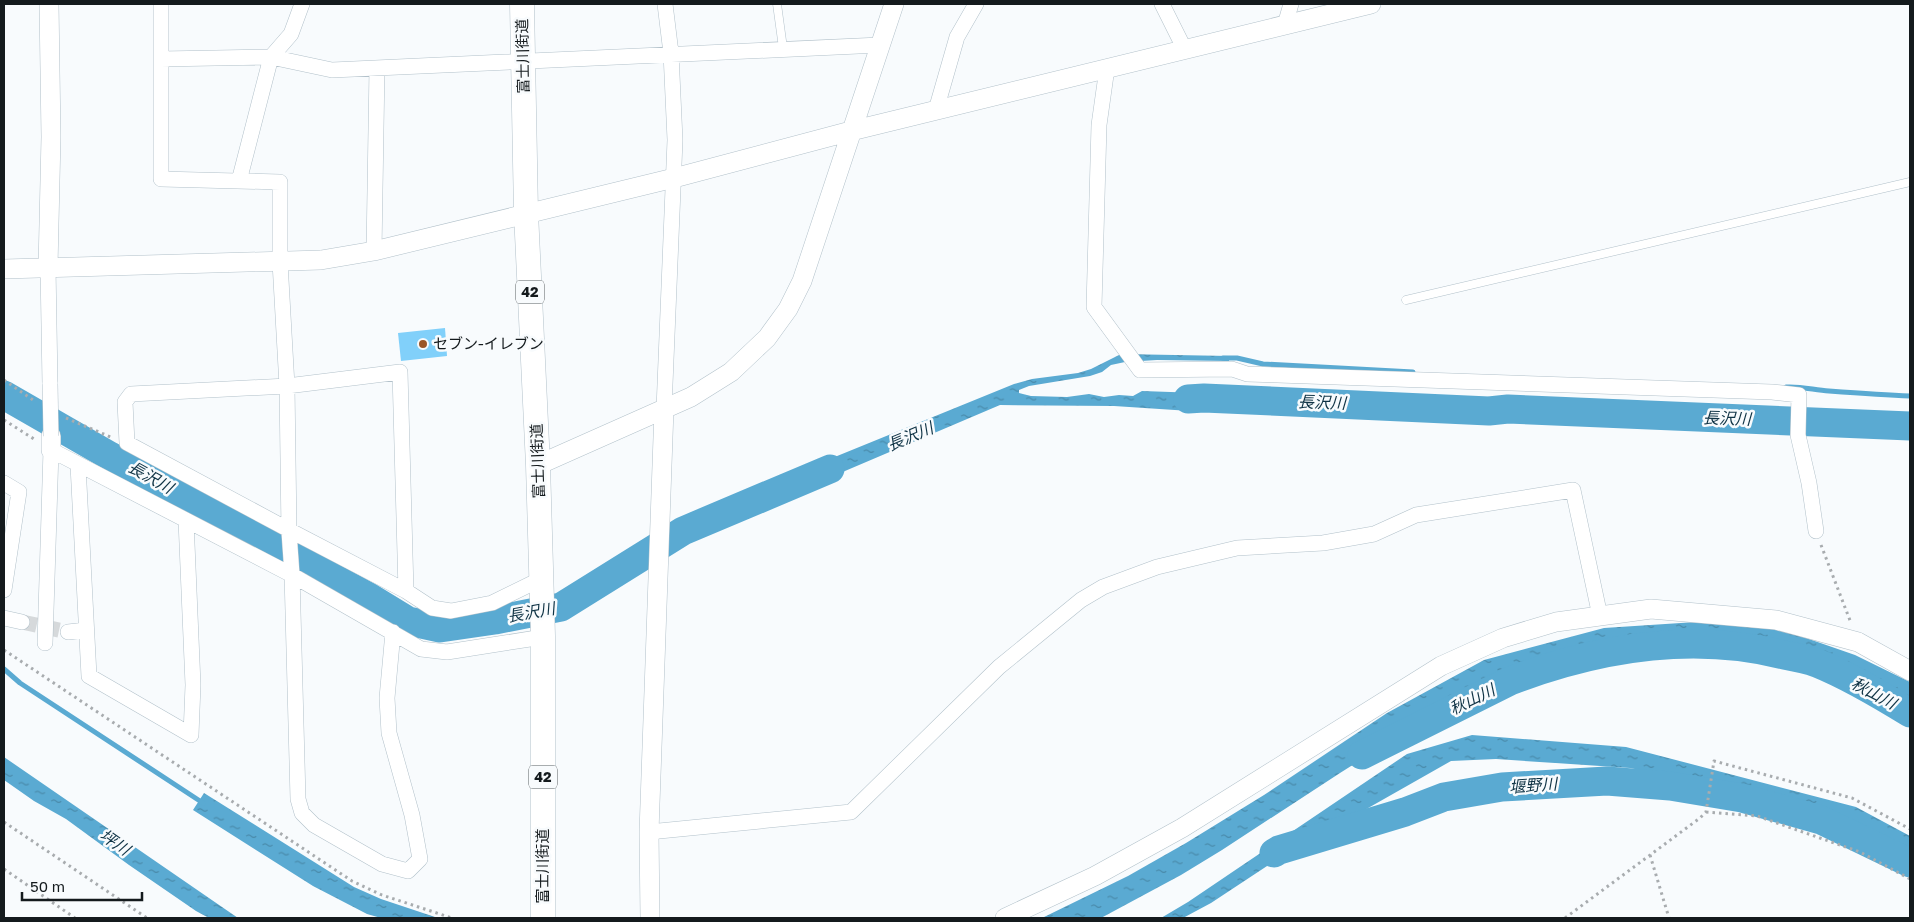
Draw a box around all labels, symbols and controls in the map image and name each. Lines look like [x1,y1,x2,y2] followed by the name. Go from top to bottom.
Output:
[512,18,532,94] street label: 富士川街道
[516,280,544,304] road number: 42
[433,334,544,352] place label: セブン-イレブン
[417,338,429,350] marker: セブン-イレブン
[1298,391,1348,413] water label: 長沢川
[1703,407,1753,429] water label: 長沢川
[884,417,938,455] water label: 長沢川
[527,423,547,499] street label: 富士川街道
[125,457,179,498] water label: 長沢川
[506,598,558,626] water label: 長沢川
[1848,673,1902,714] water label: 秋山川
[1446,679,1500,719] water label: 秋山川
[529,766,557,789] road number: 42
[1508,773,1560,797] water label: 堰野川
[96,825,136,860] water label: 坪川
[533,828,551,904] street label: 富士川街道
[22,870,142,902] scale bar
[30,877,65,895] text: 50 m

